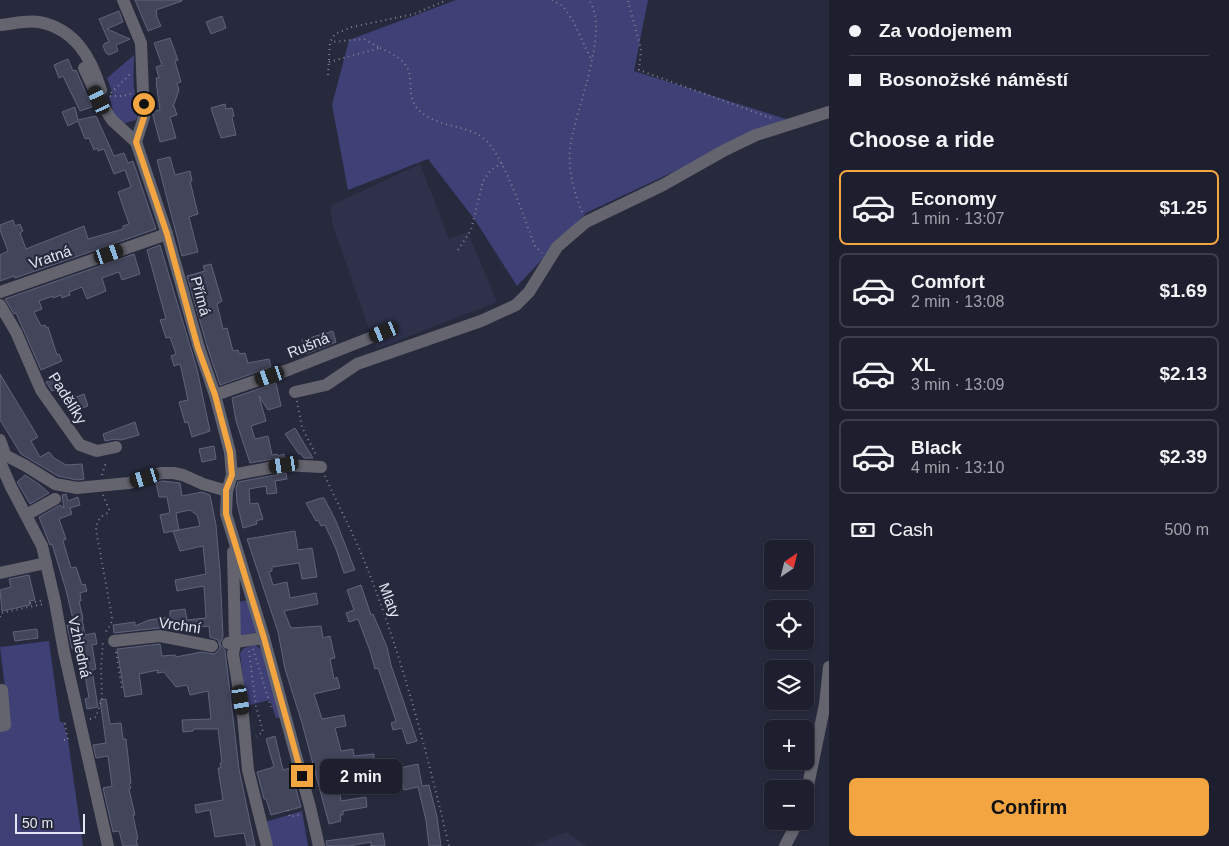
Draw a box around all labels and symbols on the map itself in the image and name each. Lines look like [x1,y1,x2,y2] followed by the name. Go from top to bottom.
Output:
[85,83,112,117] car
[133,93,155,115] route start
[27,242,74,272] street label: Vratná
[92,242,125,266] car
[188,274,215,318] street label: Přímá
[367,319,400,345] car
[285,329,332,361] street label: Rušná
[253,364,286,388] car
[46,369,91,427] street label: Padělíky
[268,455,299,475] car
[128,466,161,490] car
[764,540,814,590] north arrow
[376,580,405,620] street label: Mlaty
[158,614,203,637] street label: Vrchní
[65,615,95,680] street label: Vzhledná
[231,684,250,716] car
[320,758,402,794] callout: 2 min
[291,765,313,787] route end
[15,811,85,834] scale bar

